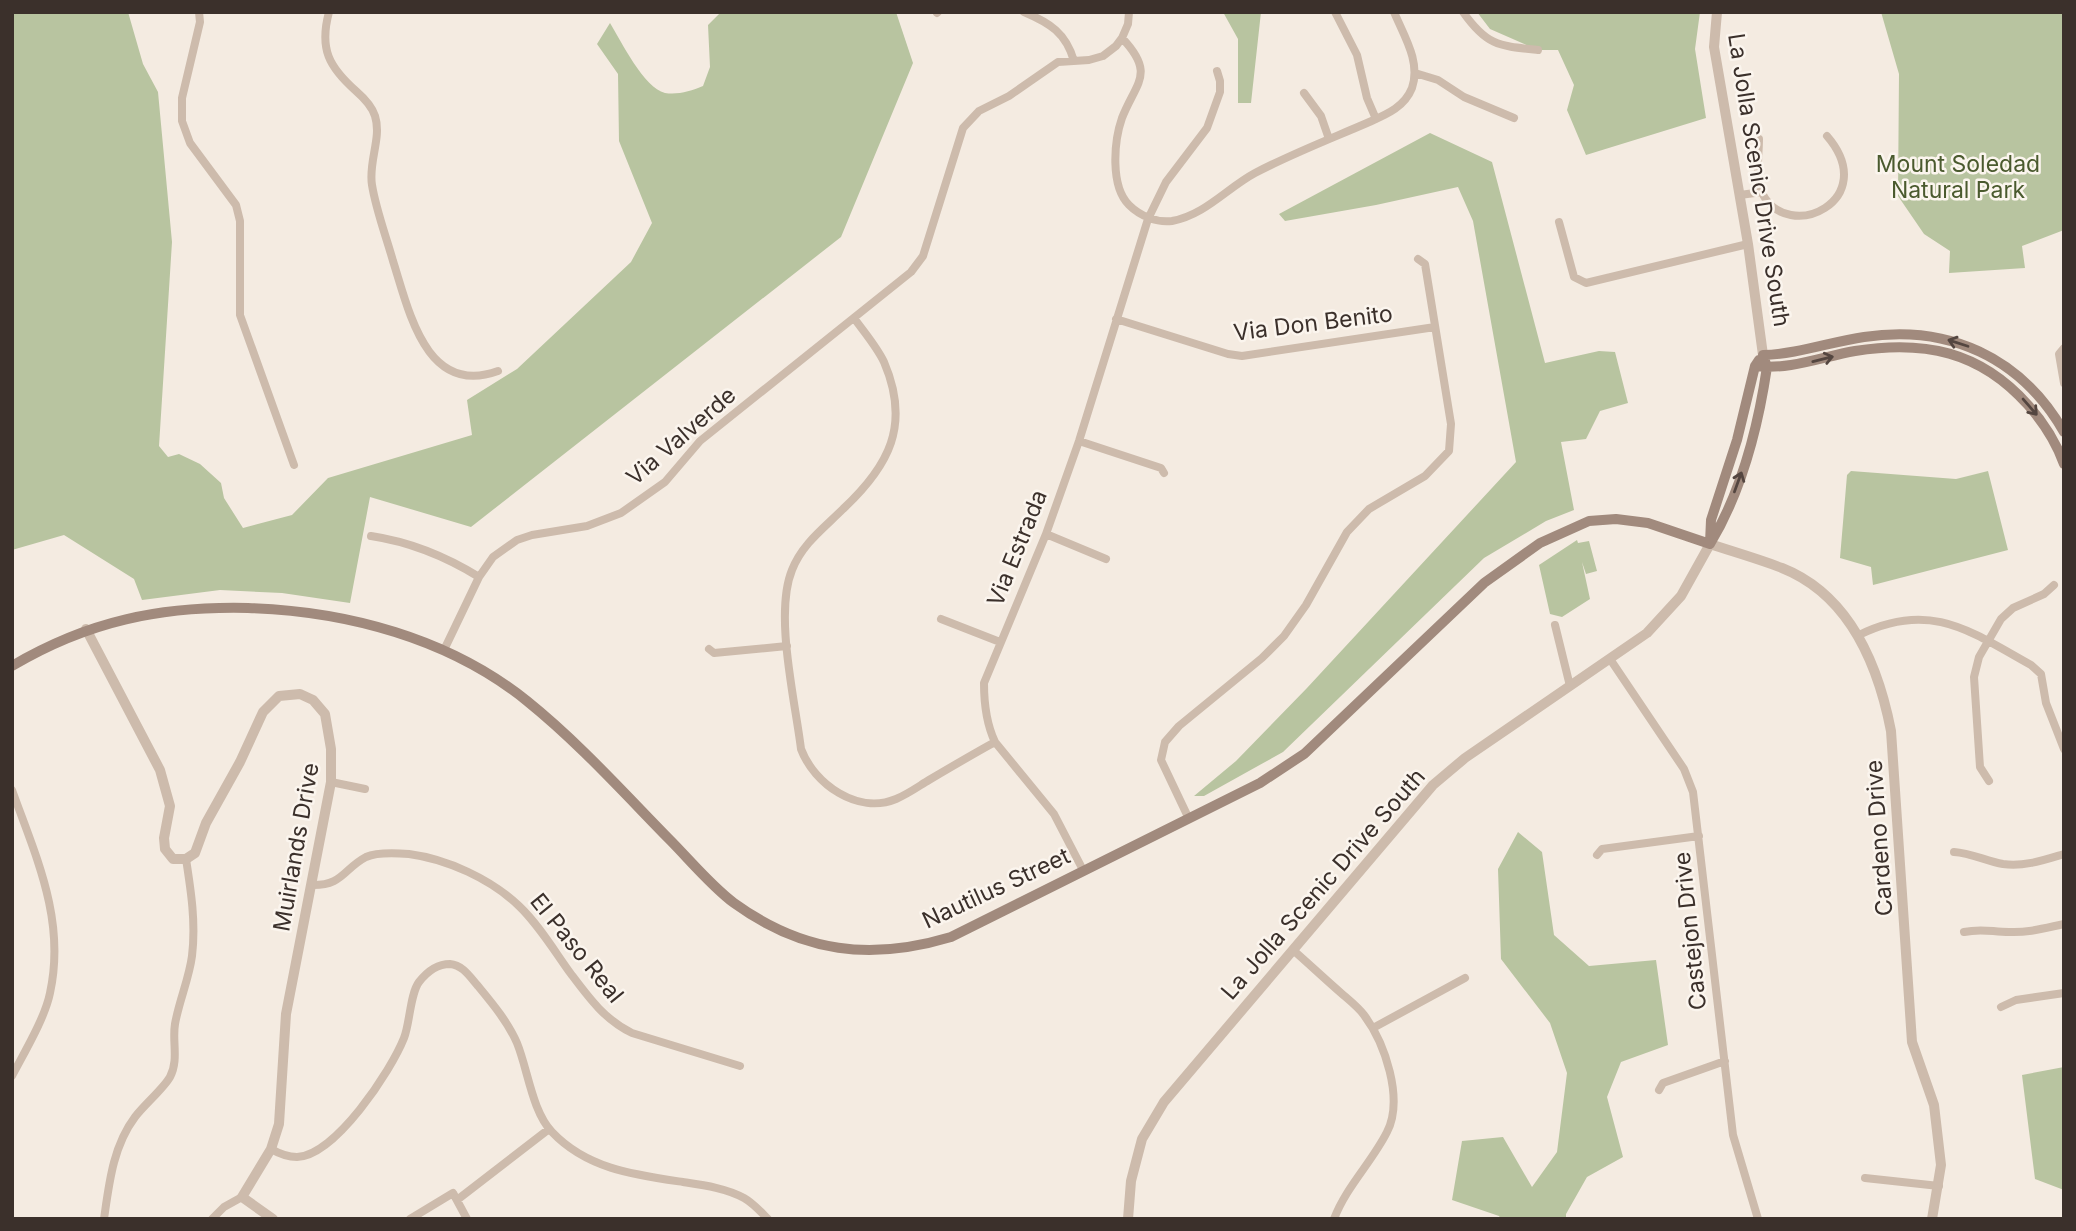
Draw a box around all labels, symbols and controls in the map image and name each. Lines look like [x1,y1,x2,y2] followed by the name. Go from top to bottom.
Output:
[1722,31,1796,329] street label: La Jolla Scenic Drive South
[1876,150,2040,204] park label: Mount Soledad Natural Park
[1232,299,1394,347] street label: Via Don Benito
[1948,336,1970,348] one-way arrow
[1811,352,1833,365] one-way arrow
[621,381,741,491] street label: Via Valverde
[2022,398,2038,416] one-way arrow
[1733,472,1745,494] one-way arrow
[981,486,1053,610] street label: Via Estrada
[1860,759,1898,917] street label: Cardeno Drive
[267,760,325,934] street label: Muirlands Drive
[1215,763,1431,1005] street label: La Jolla Scenic Drive South
[918,841,1075,934] street label: Nautilus Street
[1668,850,1712,1012] street label: Castejon Drive
[524,888,630,1008] street label: El Paso Real

